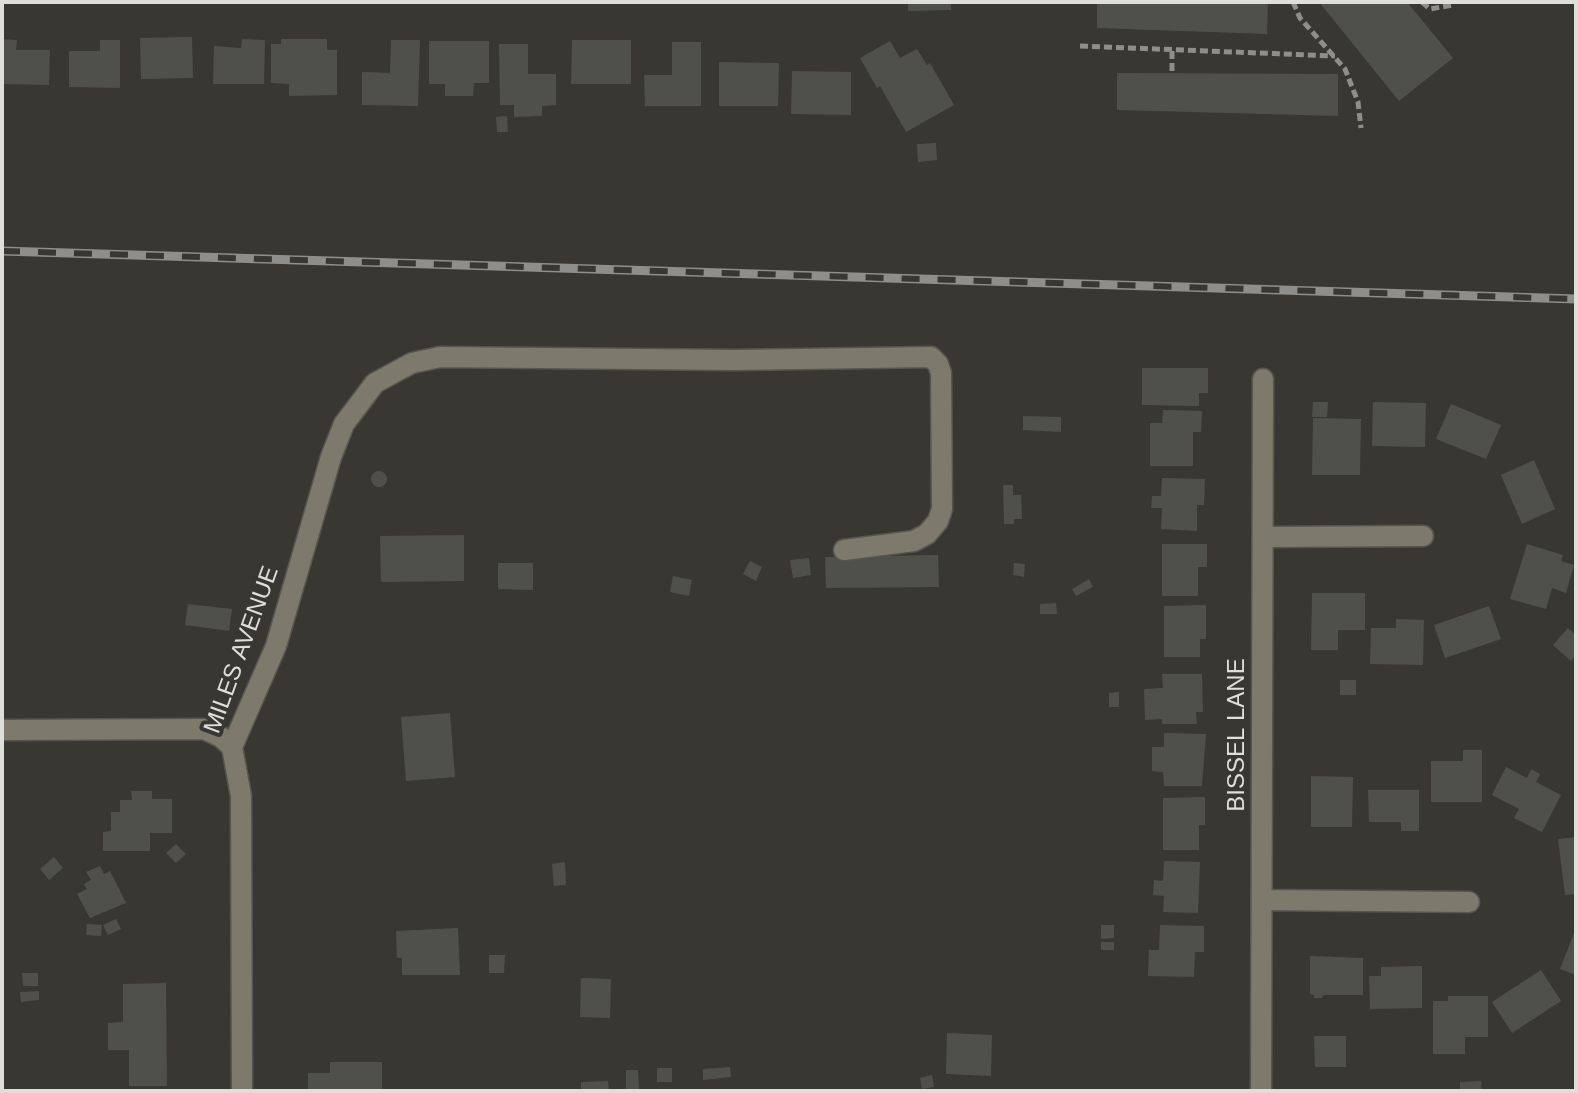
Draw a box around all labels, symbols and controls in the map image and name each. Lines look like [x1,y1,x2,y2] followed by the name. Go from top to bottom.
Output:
[198,563,286,737] street label: MILES AVENUE
[1223,658,1251,812] street label: BISSEL LANE

